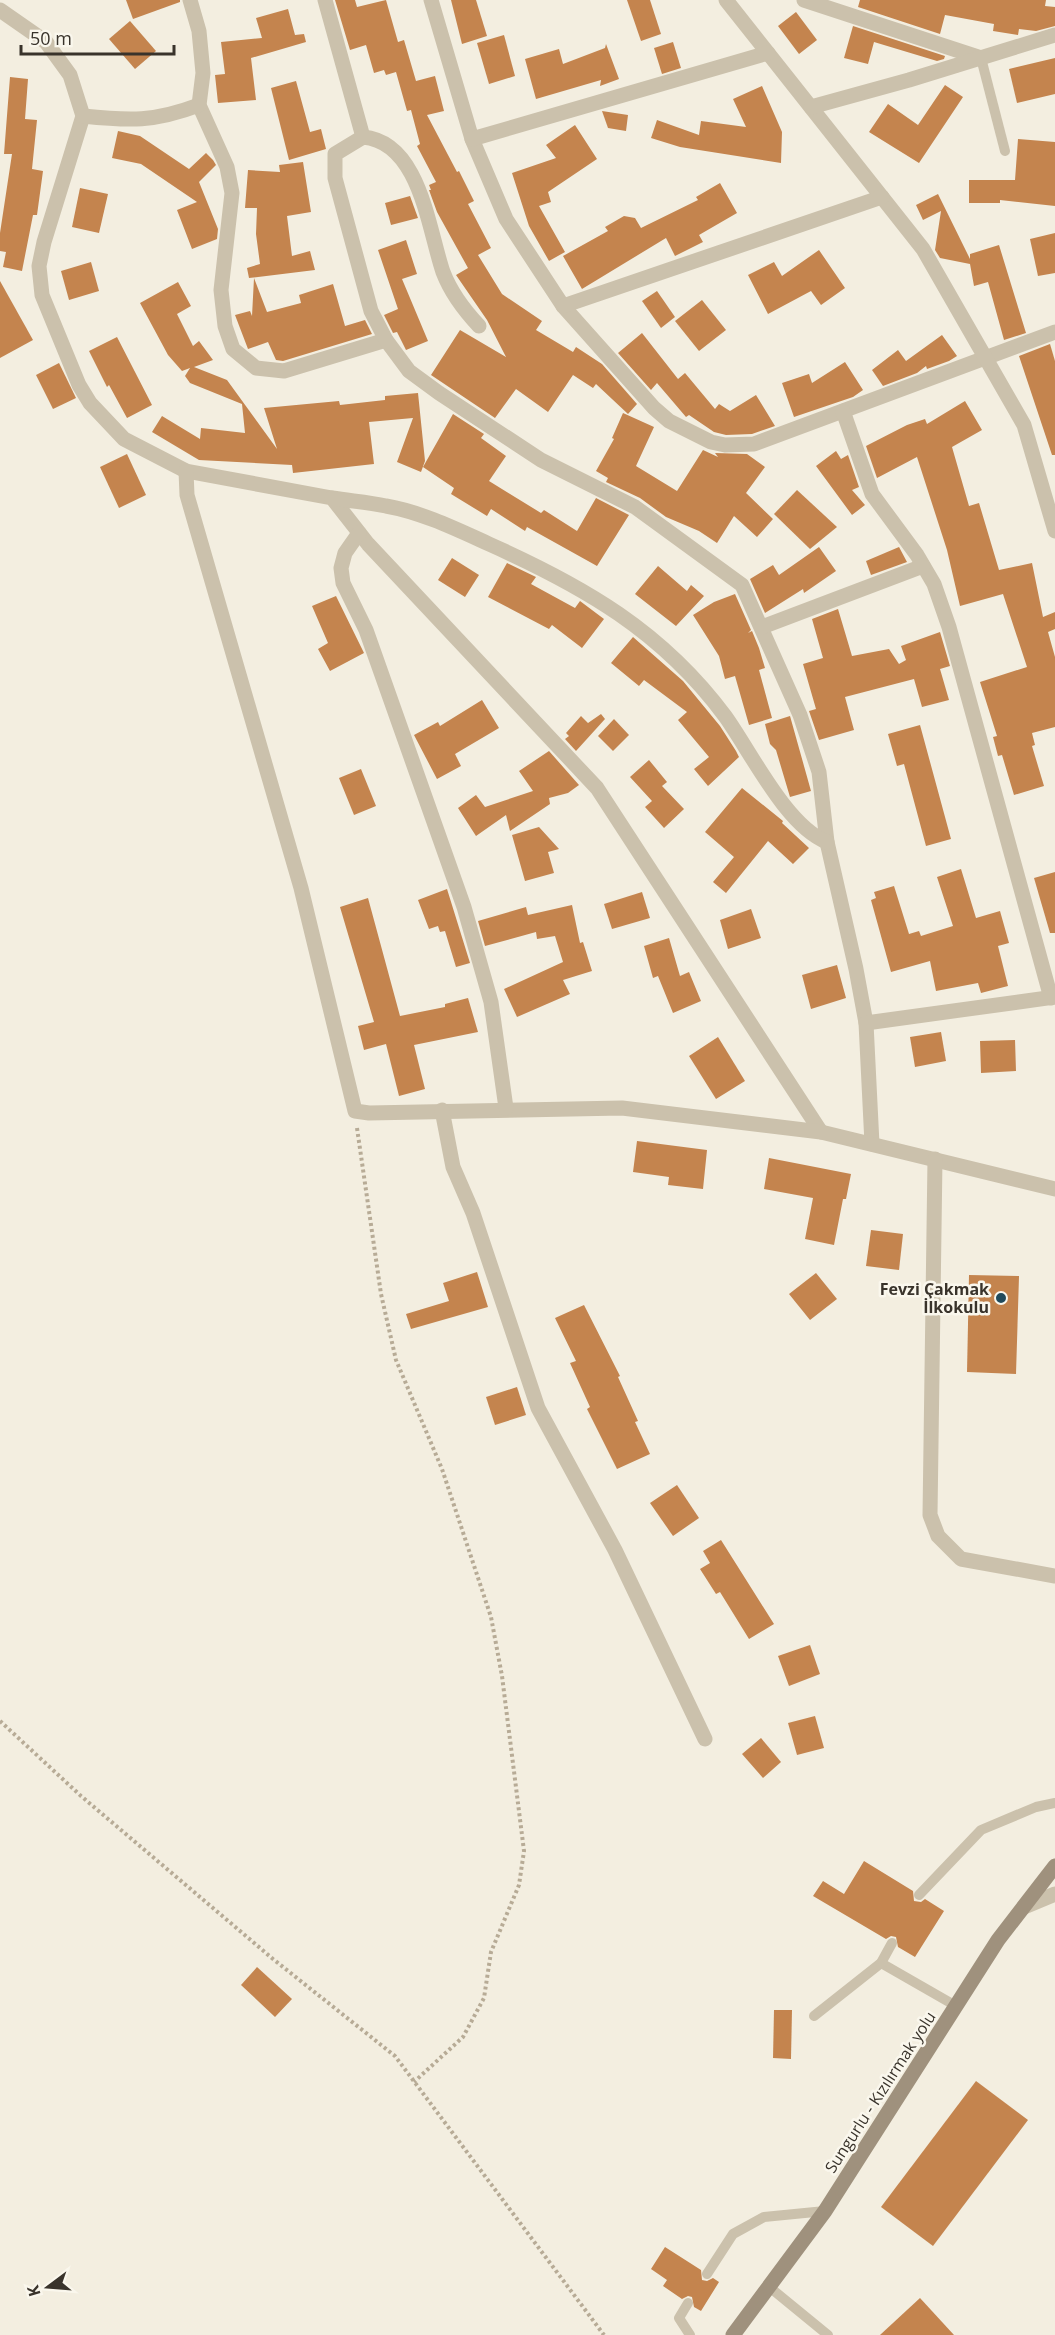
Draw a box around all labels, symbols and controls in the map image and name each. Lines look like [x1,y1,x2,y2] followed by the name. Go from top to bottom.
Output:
[21,18,174,56] scale bar
[30,26,72,50] text: 50 m
[880,1278,989,1318] place label: Fevzi Çakmak İlkokulu
[994,1291,1008,1305] marker: Fevzi Çakmak İlkokulu
[819,2007,941,2177] street label: Sungurlu - Kızılırmak yolu
[18,2257,78,2317] north arrow
[21,2283,46,2299] text: K

